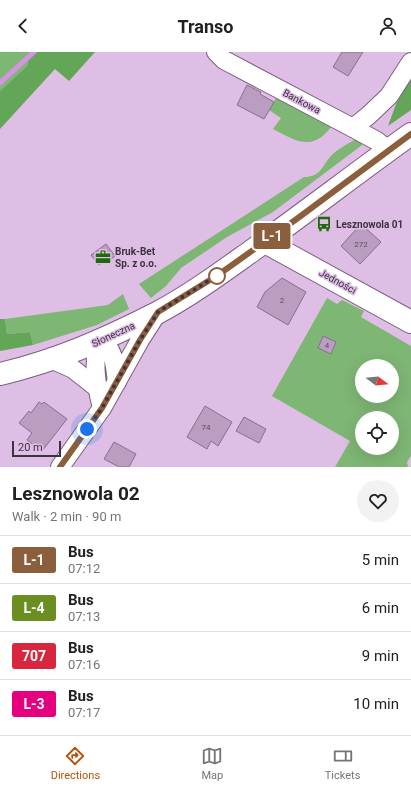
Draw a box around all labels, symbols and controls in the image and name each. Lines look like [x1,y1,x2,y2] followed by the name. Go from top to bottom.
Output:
[12,15,34,37] icon: back
[377,15,399,37] icon: person
[178,16,233,37] text: Transo
[281,87,322,116] street label: Bankowa
[315,215,333,233] bus stop icon: Lesznowola 01
[336,219,403,230] place label: Lesznowola 01
[249,223,295,249] line badge: L-1
[261,228,283,244] text: L-1
[354,240,368,249] house number: 272
[115,246,157,269] place label: Bruk-Bet Sp. z o.o.
[94,248,112,266] office icon: Bruk-Bet Sp. z o.o.
[208,267,226,285] unlabelled marker
[317,267,358,296] street label: Jedności
[280,296,285,305] house number: 2
[90,320,137,349] street label: Słoneczna
[325,341,330,350] house number: 4
[355,359,399,403] north arrow
[355,359,399,455] map controls
[355,411,399,455] button: locate
[77,419,97,439] your location
[202,423,211,432] house number: 74
[12,439,61,458] scale bar
[18,441,43,454] text: 20 m
[357,480,399,522] button: heart
[12,482,140,505] text: Lesznowola 02
[12,509,121,524] text: Walk · 2 min · 90 m
[68,543,94,561] text: Bus
[362,551,399,569] text: 5 min
[23,552,45,568] text: L-1
[68,561,100,576] text: 07:12
[68,591,94,609] text: Bus
[362,599,399,617] text: 6 min
[23,600,45,616] text: L-4
[68,609,100,624] text: 07:13
[68,639,94,657] text: Bus
[362,647,399,665] text: 9 min
[22,648,46,664] text: 707
[68,657,100,672] text: 07:16
[68,687,94,705] text: Bus
[353,695,399,713] text: 10 min
[23,696,45,712] text: L-3
[68,705,100,720] text: 07:17
[51,745,100,782] tab: Directions
[201,745,223,782] tab: Map
[325,745,360,782] tab: Tickets

